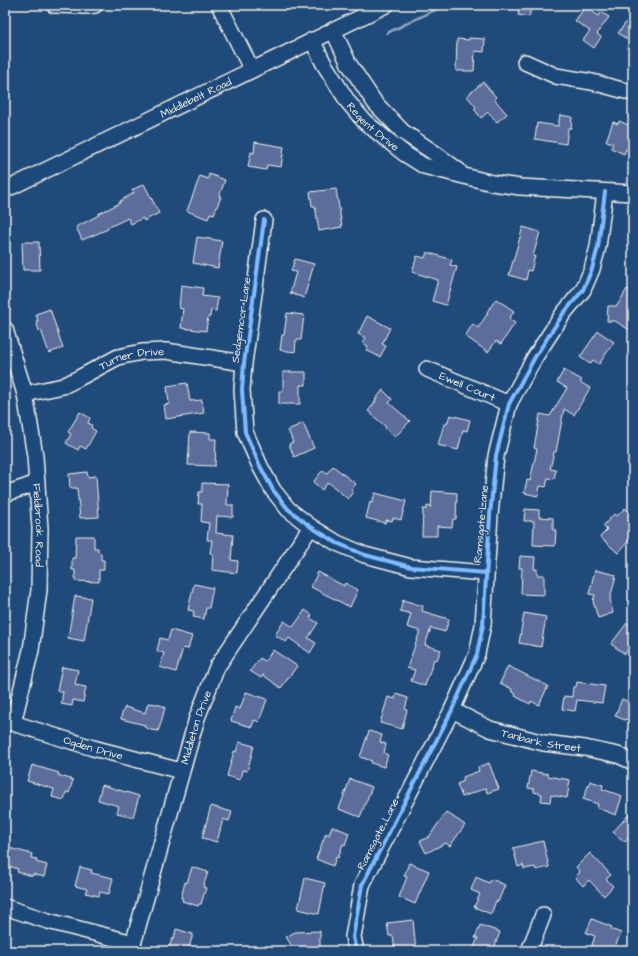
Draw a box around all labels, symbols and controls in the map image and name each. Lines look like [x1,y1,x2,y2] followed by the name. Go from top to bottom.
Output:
[157,74,234,121] street label: Middlebelt Road
[344,99,403,154] street label: Regent Drive
[228,276,255,364] street label: Sedgemoor Lane
[96,344,164,373] street label: Turner Drive
[437,368,498,405] street label: Ewell Court
[29,483,48,567] street label: Fieldbrook Road
[470,484,493,564] street label: Ramsgate Lane
[177,688,215,766] street label: Middleton Drive
[500,725,582,755] street label: Tanbark Street
[62,732,125,763] street label: Ogden Drive
[354,796,403,873] street label: Ramsgate Lane

